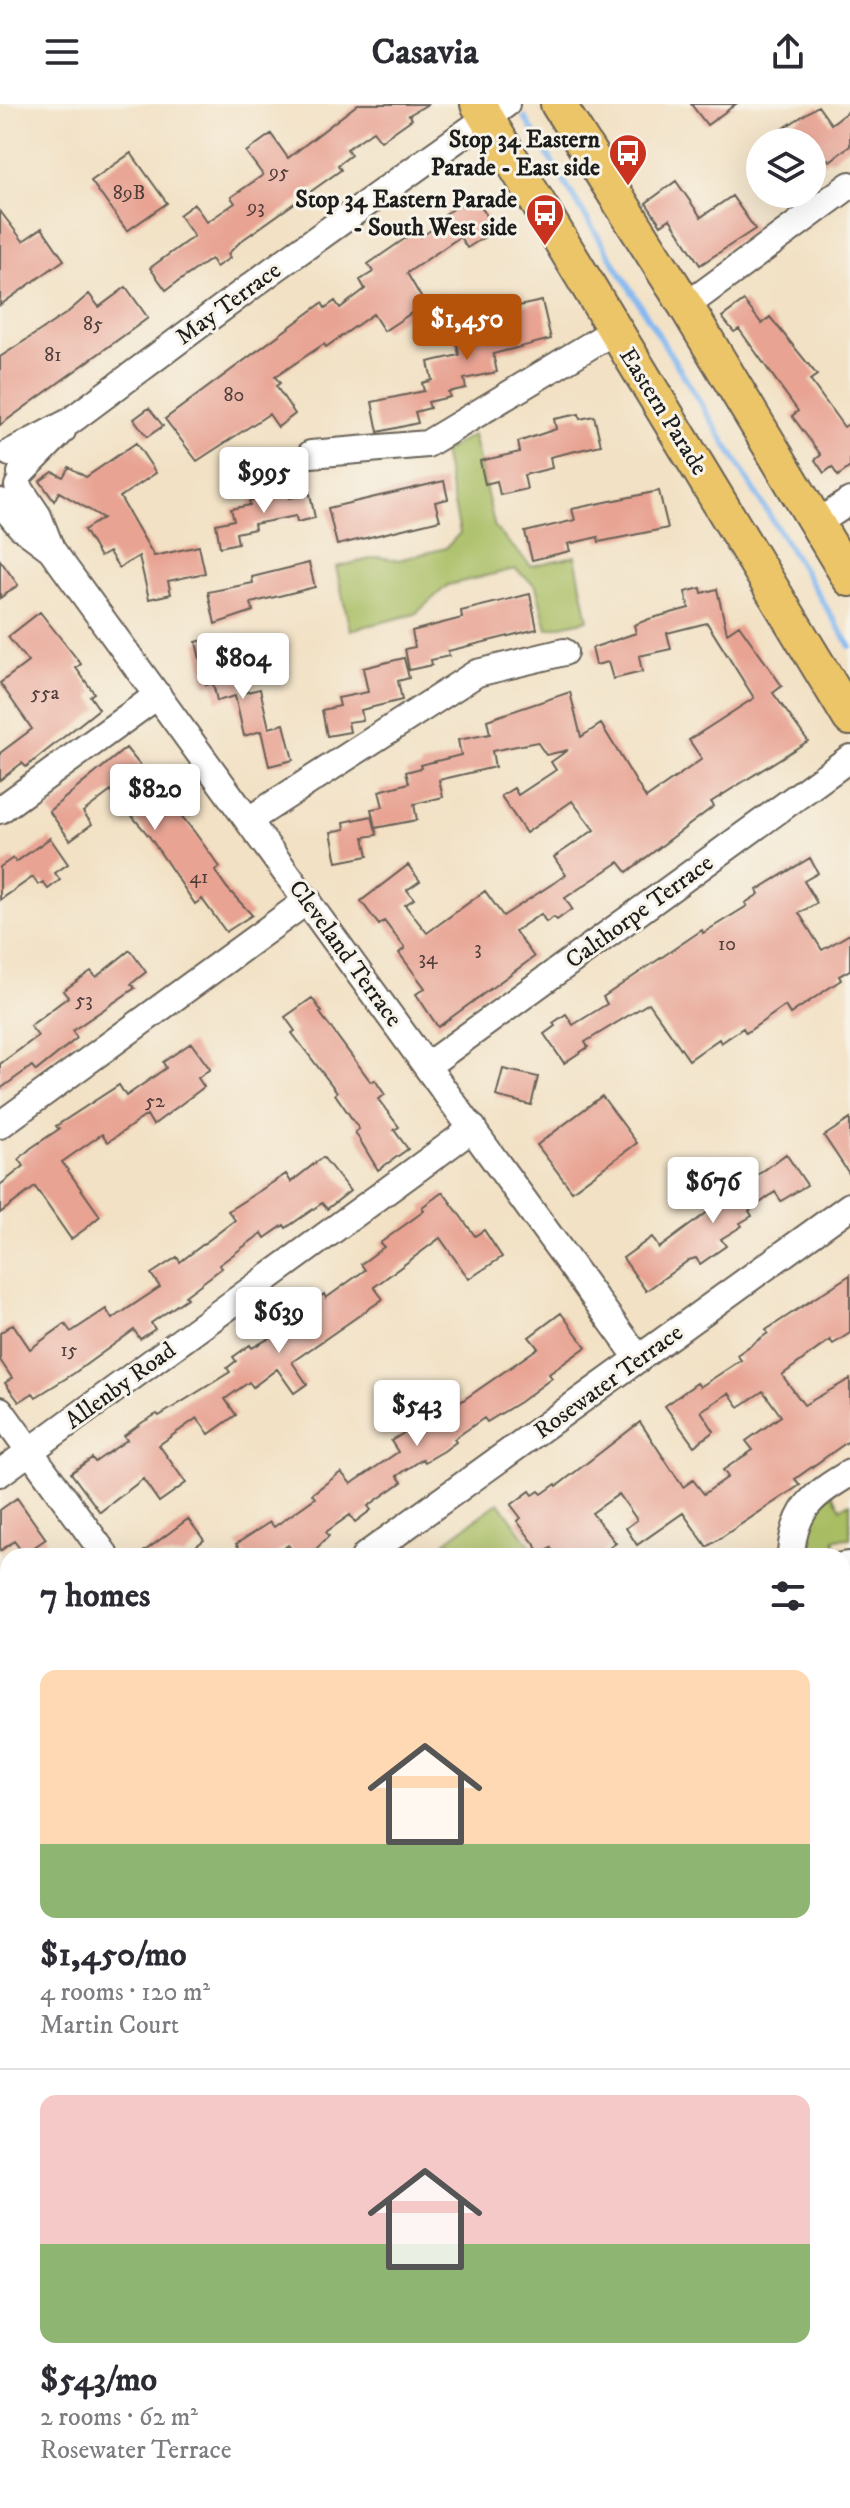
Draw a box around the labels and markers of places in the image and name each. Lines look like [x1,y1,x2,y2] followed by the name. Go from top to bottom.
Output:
[431,125,600,183] place label: Stop 34 Eastern Parade - East side
[607,132,649,187] bus stop icon: Stop 34 Eastern Parade - East side
[295,185,517,243] place label: Stop 34 Eastern Parade - South West side
[524,192,566,247] bus stop icon: Stop 34 Eastern Parade - South West side
[402,294,532,362] pin: $1,450
[217,447,311,515] pin: $995
[196,633,290,701] pin: $804
[108,764,202,832] pin: $820
[666,1157,760,1225] pin: $676
[232,1287,326,1355] pin: $639
[370,1380,464,1448] pin: $543

